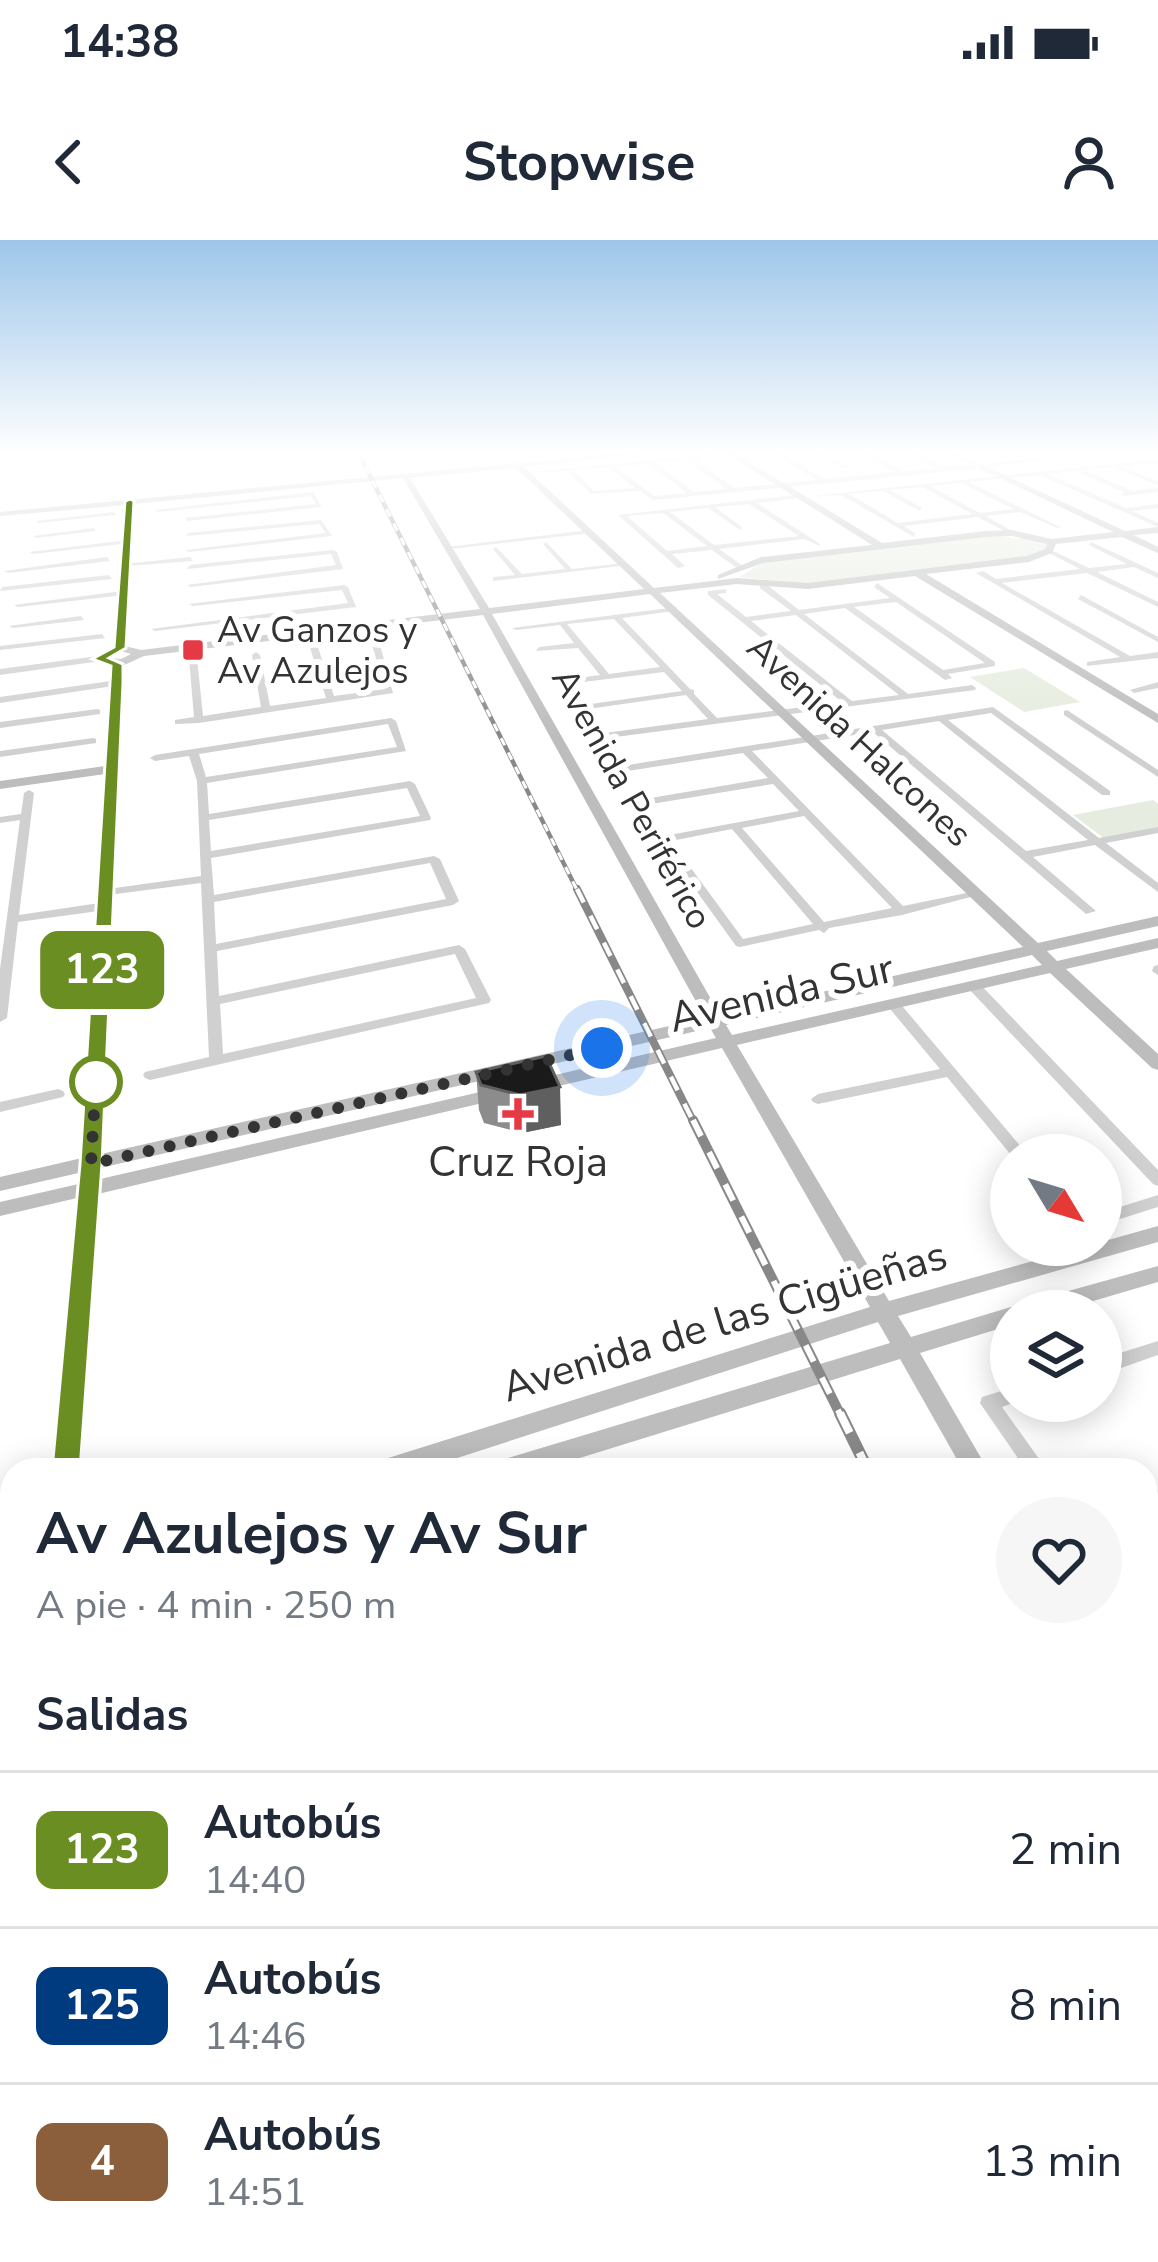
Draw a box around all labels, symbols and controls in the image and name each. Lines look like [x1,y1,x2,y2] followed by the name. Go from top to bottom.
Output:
[60,12,179,73] text: 14:38
[463,125,695,199] text: Stopwise
[36,129,102,195] icon: back
[1056,129,1122,195] icon: person
[217,606,418,696] place label: Av Ganzos y Av Azulejos
[736,624,982,858] street label: Avenida Halcones
[180,637,206,663] marker: Av Ganzos y Av Azulejos
[540,659,724,938] street label: Avenida Periférico
[33,931,171,1009] line badge: 123
[663,940,899,1047] street label: Avenida Sur
[64,941,140,998] text: 123
[572,1018,632,1078] your location
[71,1057,121,1107] unlabelled marker
[502,1098,534,1130] marker: Cruz Roja
[428,1134,608,1191] place label: Cruz Roja
[990,1134,1122,1266] north arrow
[990,1134,1122,1422] map controls
[495,1227,954,1416] street label: Avenida de las Cigüeñas
[990,1290,1122,1422] button: layers
[36,1495,587,1573] text: Av Azulejos y Av Sur
[996,1497,1122,1623] button: heart
[36,1579,396,1632] text: A pie · 4 min · 250 m
[36,1685,188,1746] text: Salidas
[204,1793,382,1854] text: Autobús
[1009,1819,1122,1880] text: 2 min
[64,1821,140,1878] text: 123
[204,1854,307,1907] text: 14:40
[204,1949,382,2010] text: Autobús
[1009,1975,1122,2036] text: 8 min
[64,1977,140,2034] text: 125
[204,2010,307,2063] text: 14:46
[204,2105,382,2166] text: Autobús
[982,2131,1122,2192] text: 13 min
[89,2133,115,2190] text: 4
[204,2166,307,2219] text: 14:51

